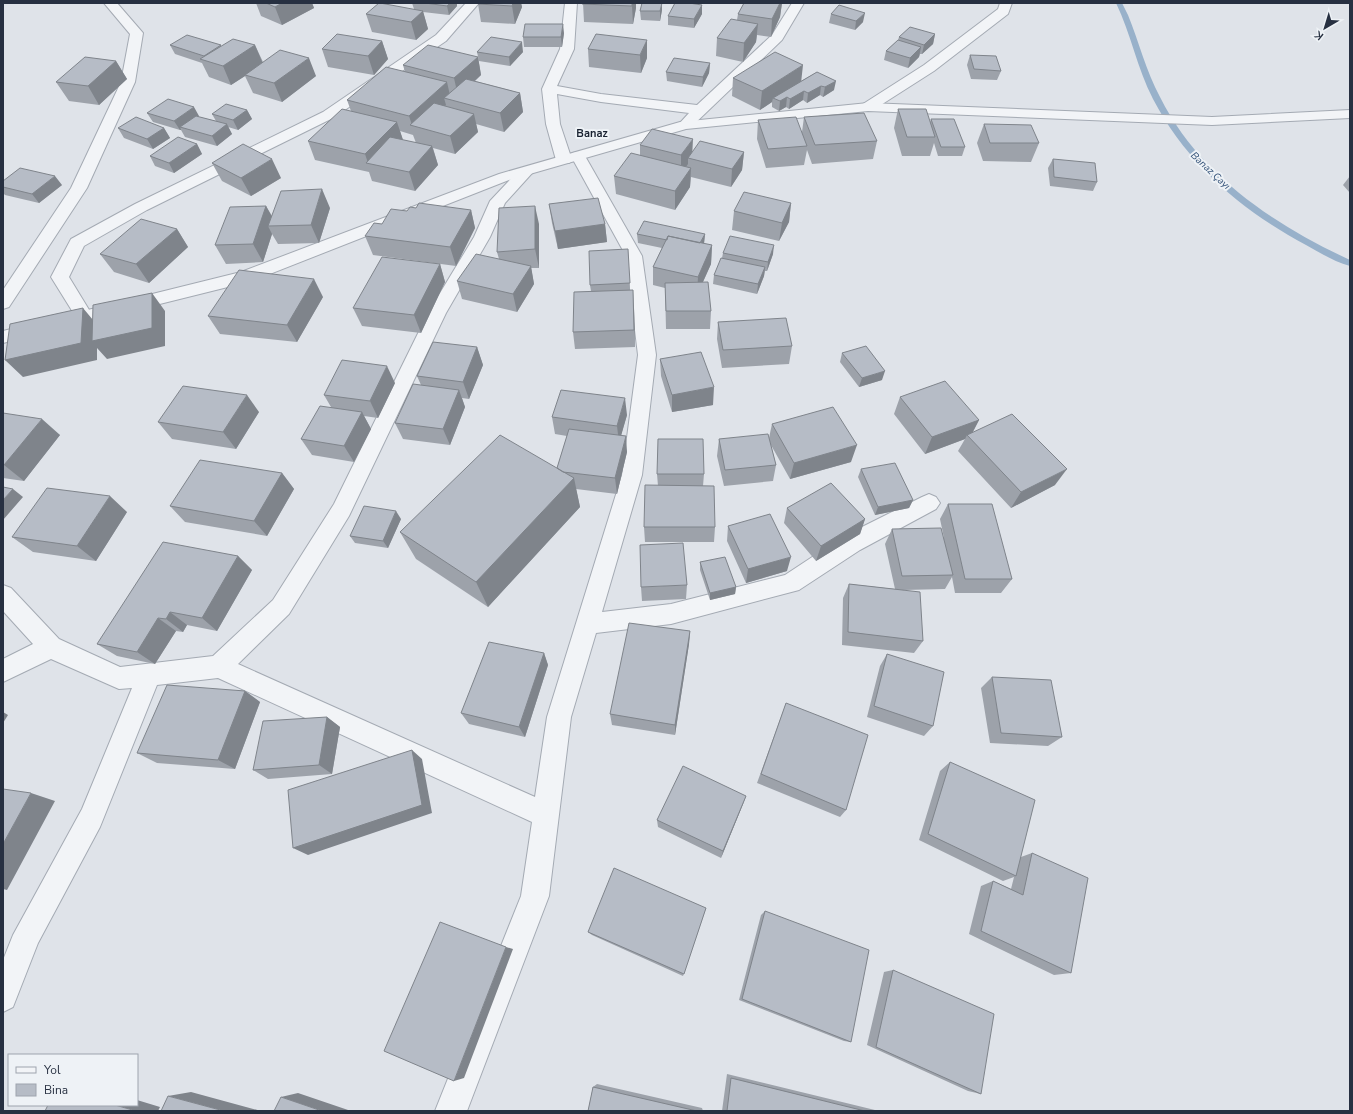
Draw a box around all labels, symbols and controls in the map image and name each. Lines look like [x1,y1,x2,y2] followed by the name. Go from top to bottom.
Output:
[1305,8,1345,48] north arrow
[1311,27,1327,44] text: K
[576,126,608,141] district label: Banaz
[1187,149,1233,193] water label: Banaz Çayı
[8,1054,138,1106] legend
[43,1062,61,1078] text: Yol
[44,1082,68,1098] text: Bina

